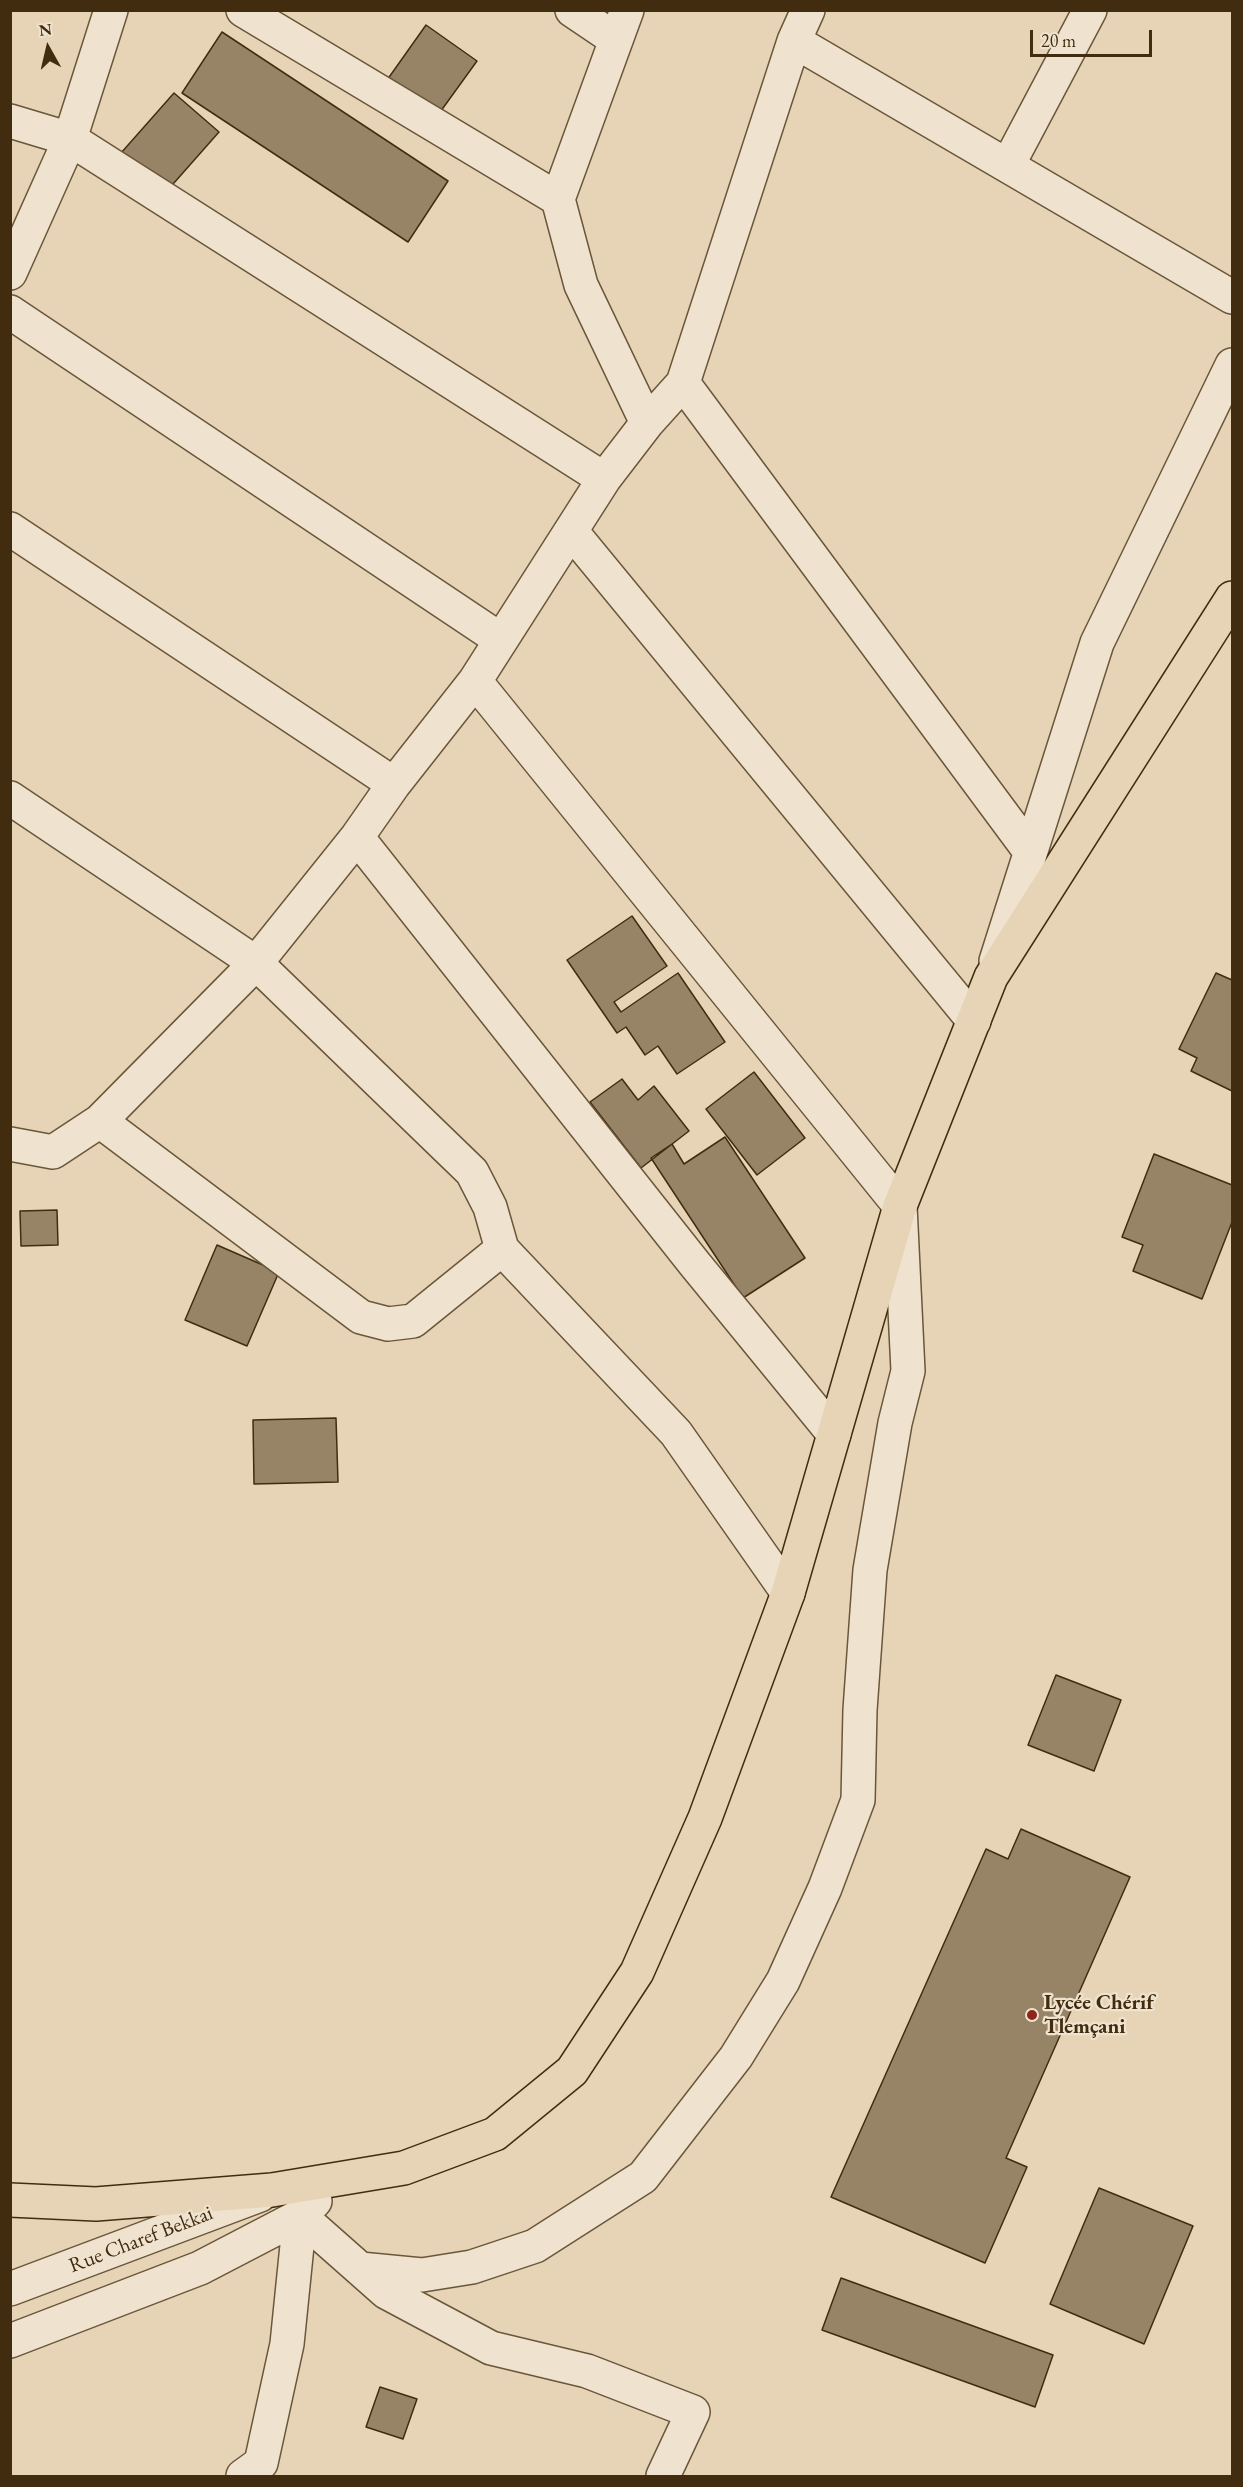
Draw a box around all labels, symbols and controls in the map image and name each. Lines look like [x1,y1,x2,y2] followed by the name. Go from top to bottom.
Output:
[18,18,78,78] north arrow
[38,18,53,41] text: N
[1033,18,1154,56] scale bar
[1041,29,1076,52] text: 20 m
[1044,1990,1154,2040] place label: Lycée Chérif Tlemçani
[1025,2008,1039,2022] marker: Lycée Chérif Tlemçani
[65,2201,217,2279] street label: Rue Charef Bekkai

